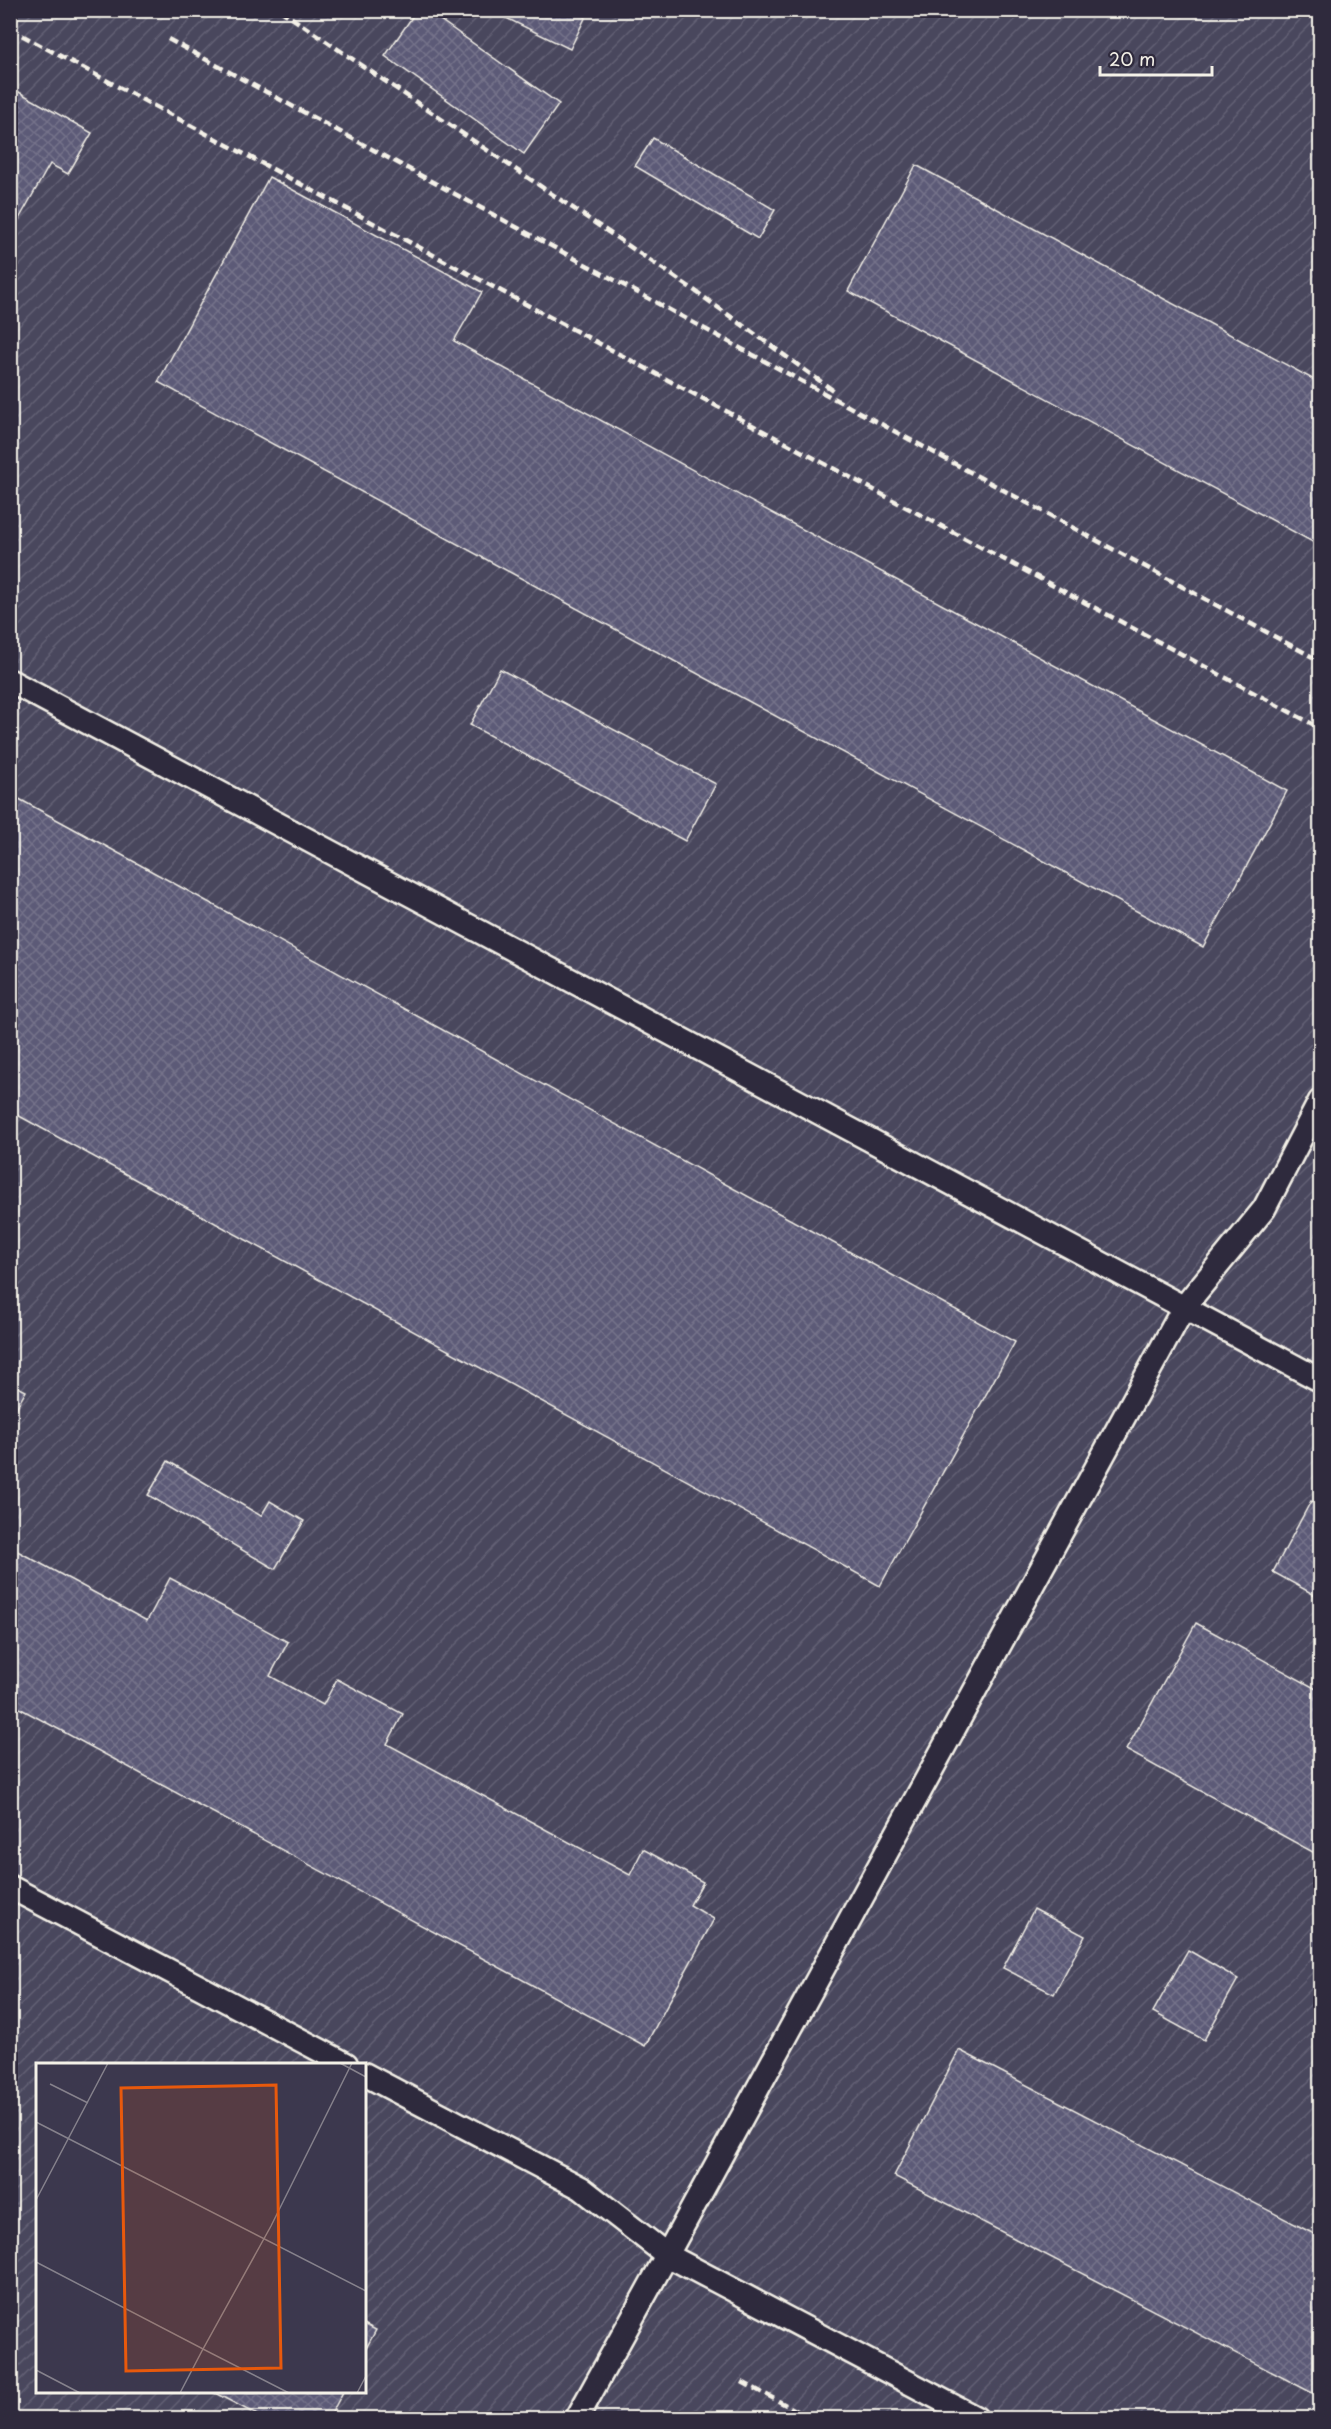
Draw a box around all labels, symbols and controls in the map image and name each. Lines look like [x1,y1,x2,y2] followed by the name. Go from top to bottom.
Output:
[1100,39,1212,77] scale bar
[1109,45,1155,72] text: 20 m
[36,2063,366,2393] inset map

